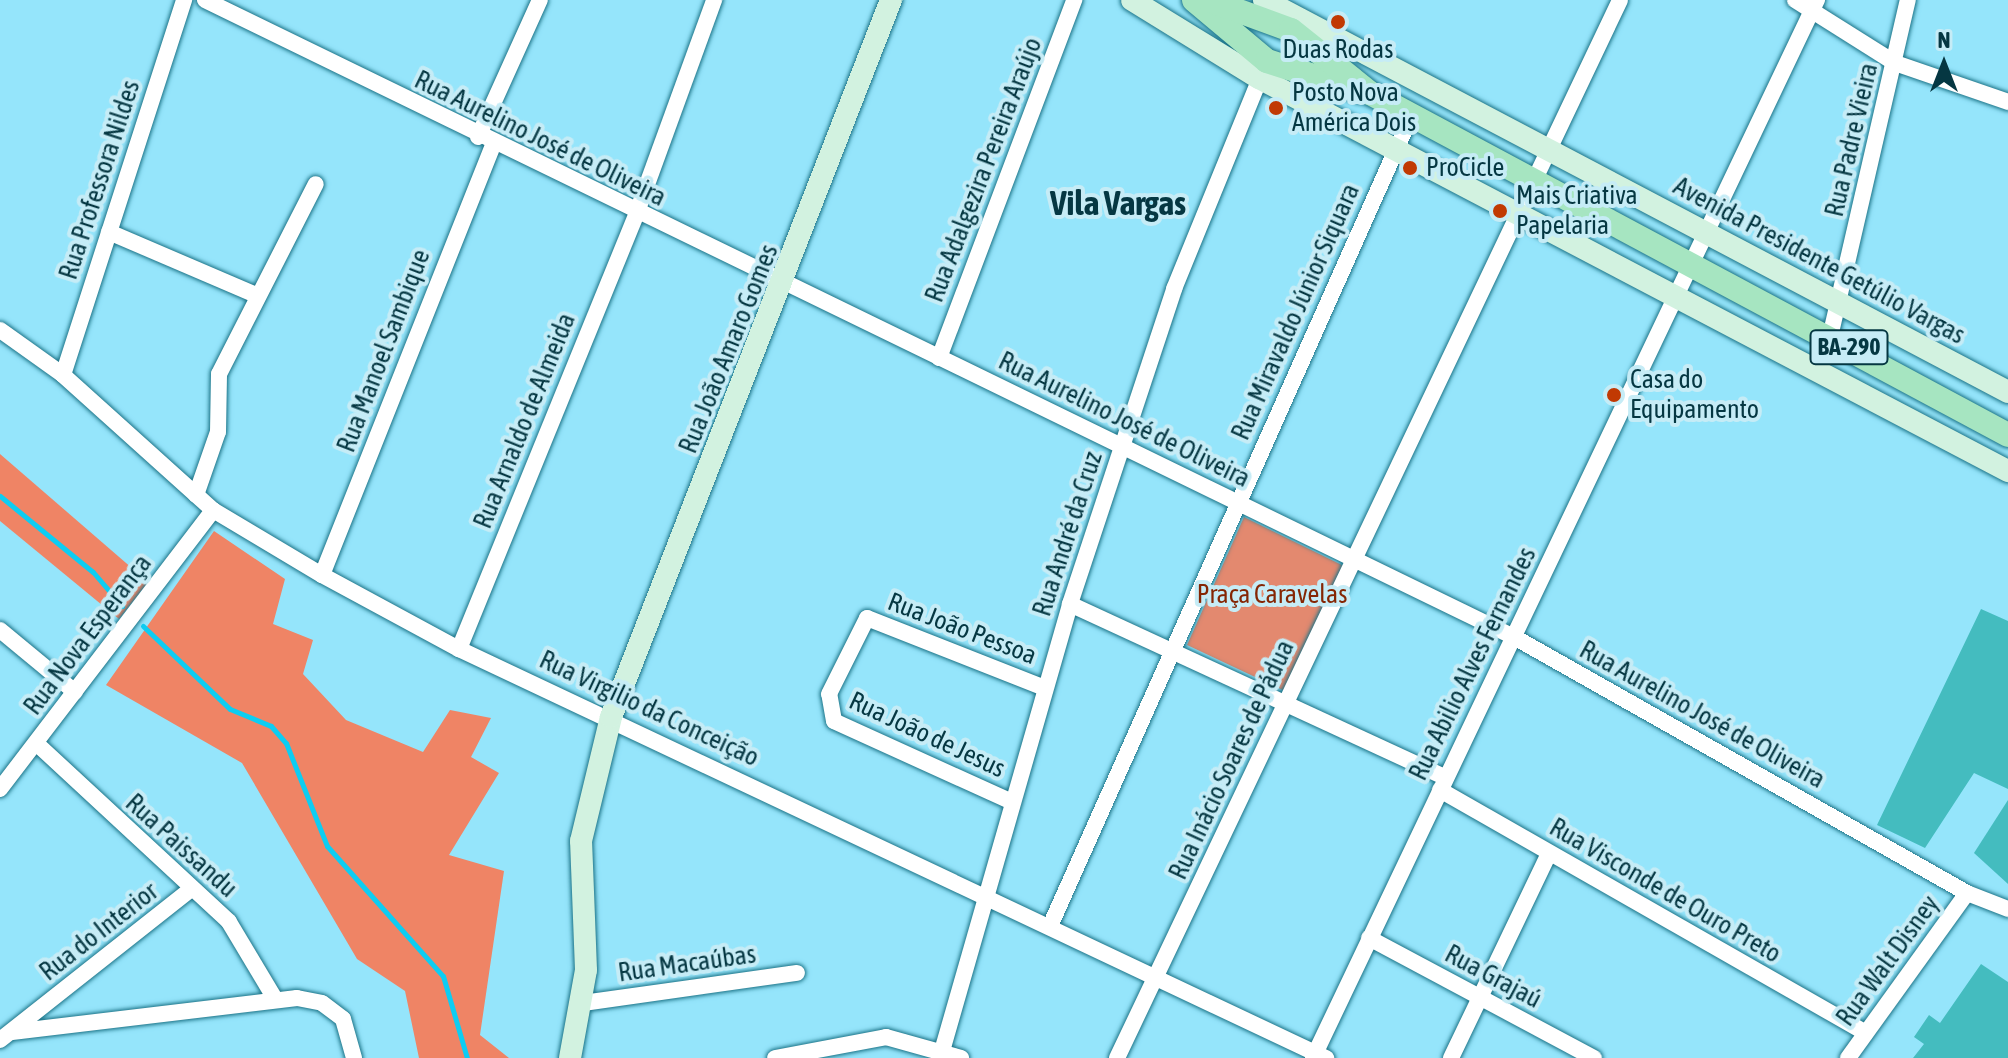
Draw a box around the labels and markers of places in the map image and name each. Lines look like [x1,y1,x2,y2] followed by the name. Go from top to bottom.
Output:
[1329,13,1347,31] marker: Duas Rodas
[1283,34,1393,66] place label: Duas Rodas
[1292,77,1416,138] place label: Posto Nova América Dois
[1267,99,1285,117] marker: Posto Nova América Dois
[1426,152,1504,184] place label: ProCicle
[1401,159,1419,177] marker: ProCicle
[1516,180,1638,242] place label: Mais Criativa Papelaria
[1491,202,1509,220] marker: Mais Criativa Papelaria
[1630,364,1759,426] place label: Casa do Equipamento
[1605,386,1623,404] marker: Casa do Equipamento

